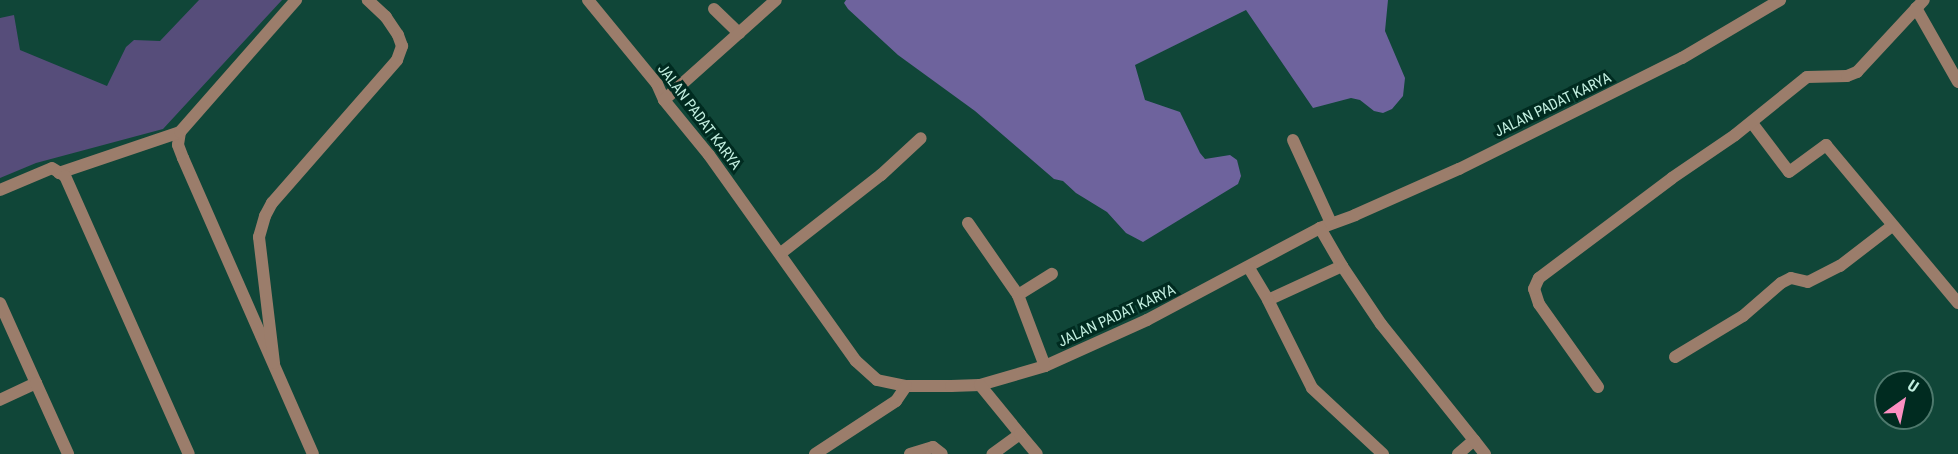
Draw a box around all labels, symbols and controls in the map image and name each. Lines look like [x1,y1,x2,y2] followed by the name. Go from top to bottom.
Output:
[653,60,745,174] street label: JALAN PADAT KARYA
[1492,69,1614,141] street label: JALAN PADAT KARYA
[1055,281,1179,351] street label: JALAN PADAT KARYA
[1874,370,1934,430] north arrow
[1904,376,1922,397] text: U

